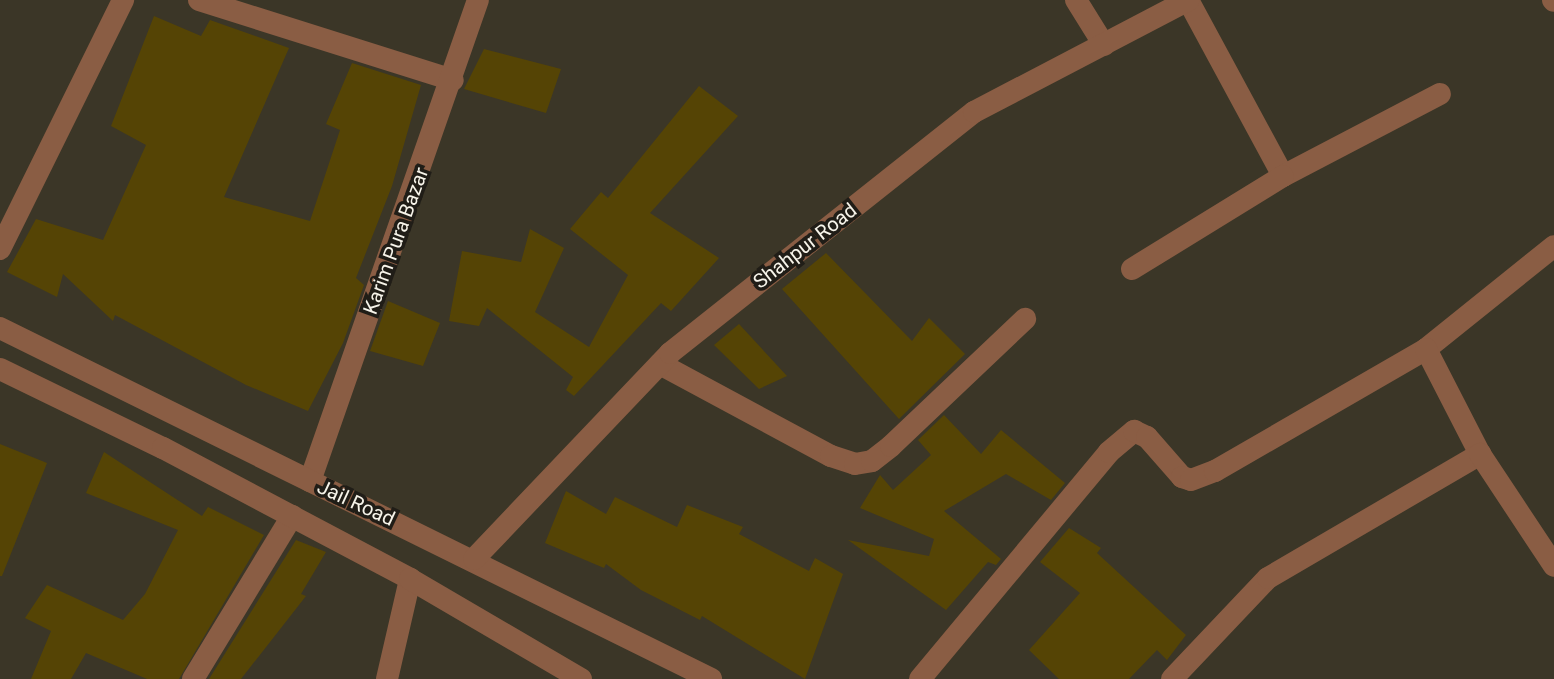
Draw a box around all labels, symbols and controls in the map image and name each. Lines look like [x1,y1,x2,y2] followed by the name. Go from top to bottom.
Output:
[358,164,434,318] street label: Karim Pura Bazar
[748,198,862,294] street label: Shahpur Road
[314,475,398,531] street label: Jail Road

